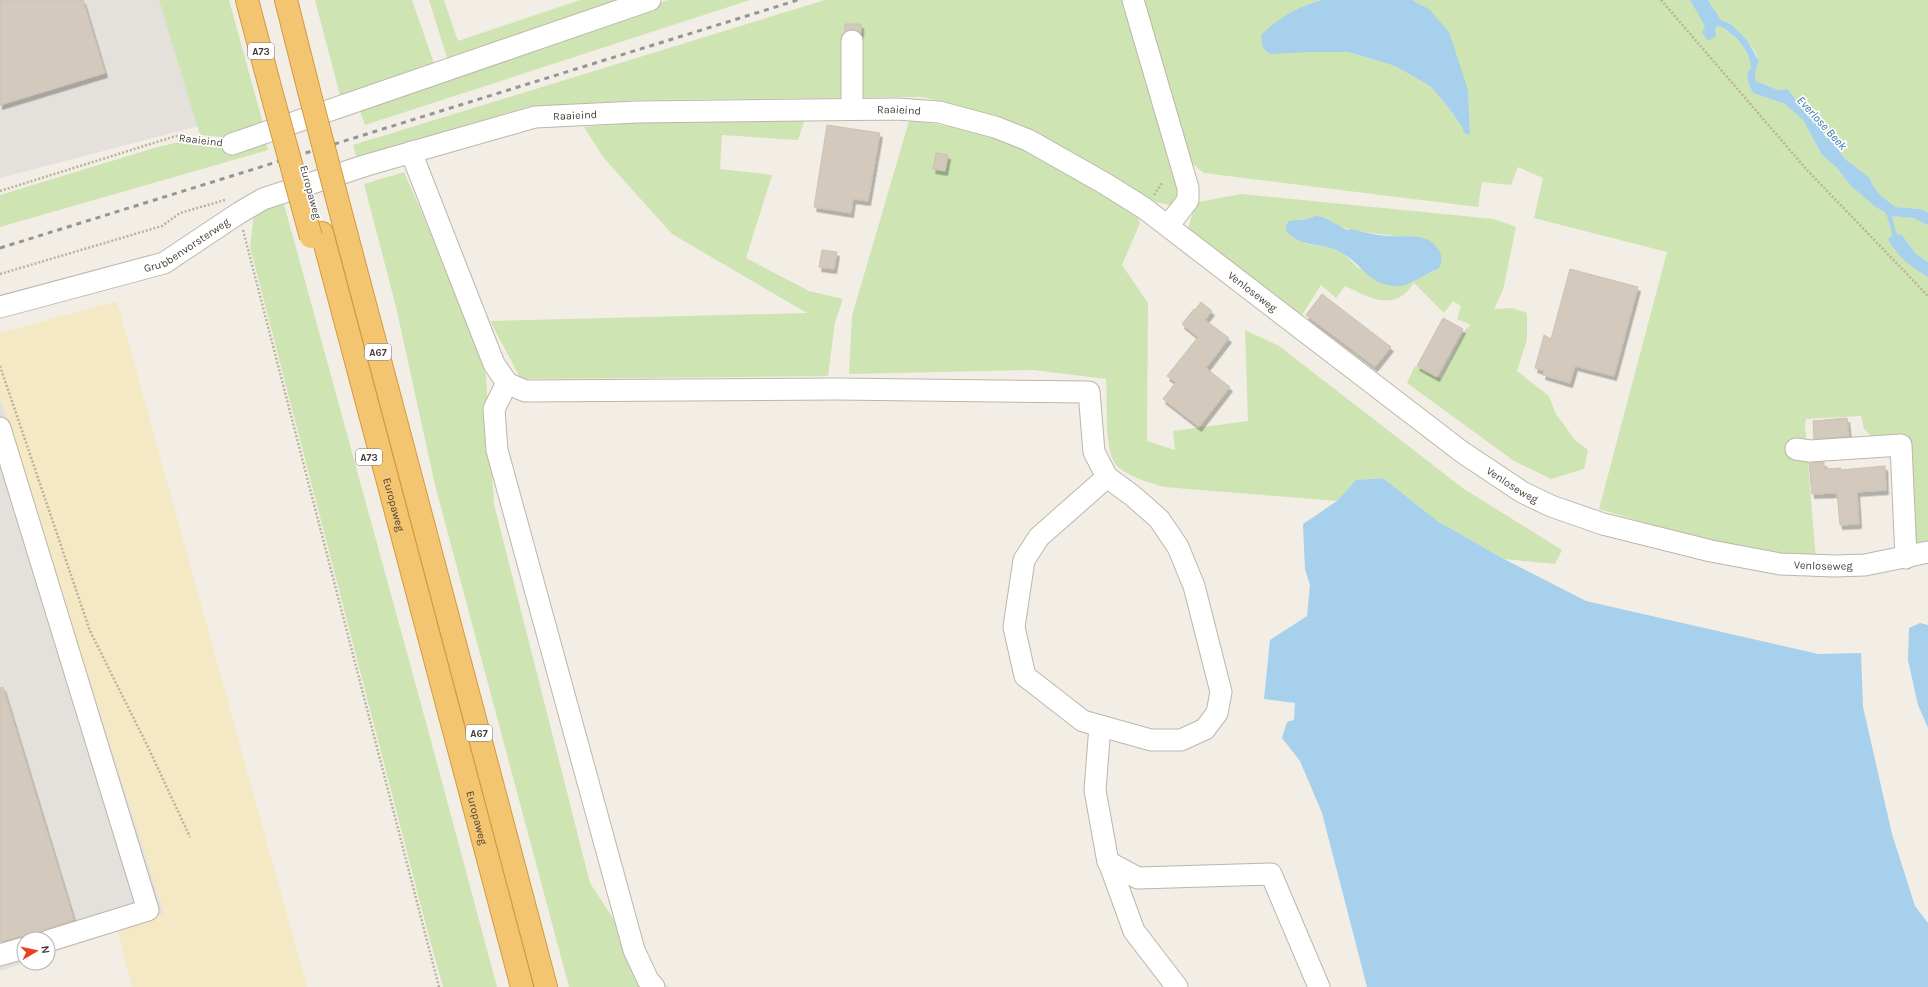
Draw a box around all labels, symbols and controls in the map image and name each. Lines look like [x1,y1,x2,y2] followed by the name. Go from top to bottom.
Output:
[248,43,274,59] road number: A73
[1794,93,1850,154] water label: Everlose Beek
[877,103,921,118] street label: Raaieind
[553,108,598,123] street label: Raaieind
[178,131,224,150] street label: Raaieind
[297,164,324,221] street label: Europaweg
[142,215,233,275] street label: Grubbenvorsterweg
[1225,269,1280,315] street label: Venloseweg
[365,344,391,360] road number: A67
[356,449,382,465] road number: A73
[1484,464,1541,506] street label: Venloseweg
[380,476,407,534] street label: Europaweg
[1794,559,1853,573] street label: Venloseweg
[466,725,492,741] road number: A67
[463,790,490,847] street label: Europaweg
[16,931,56,971] north arrow
[38,945,52,954] text: N

